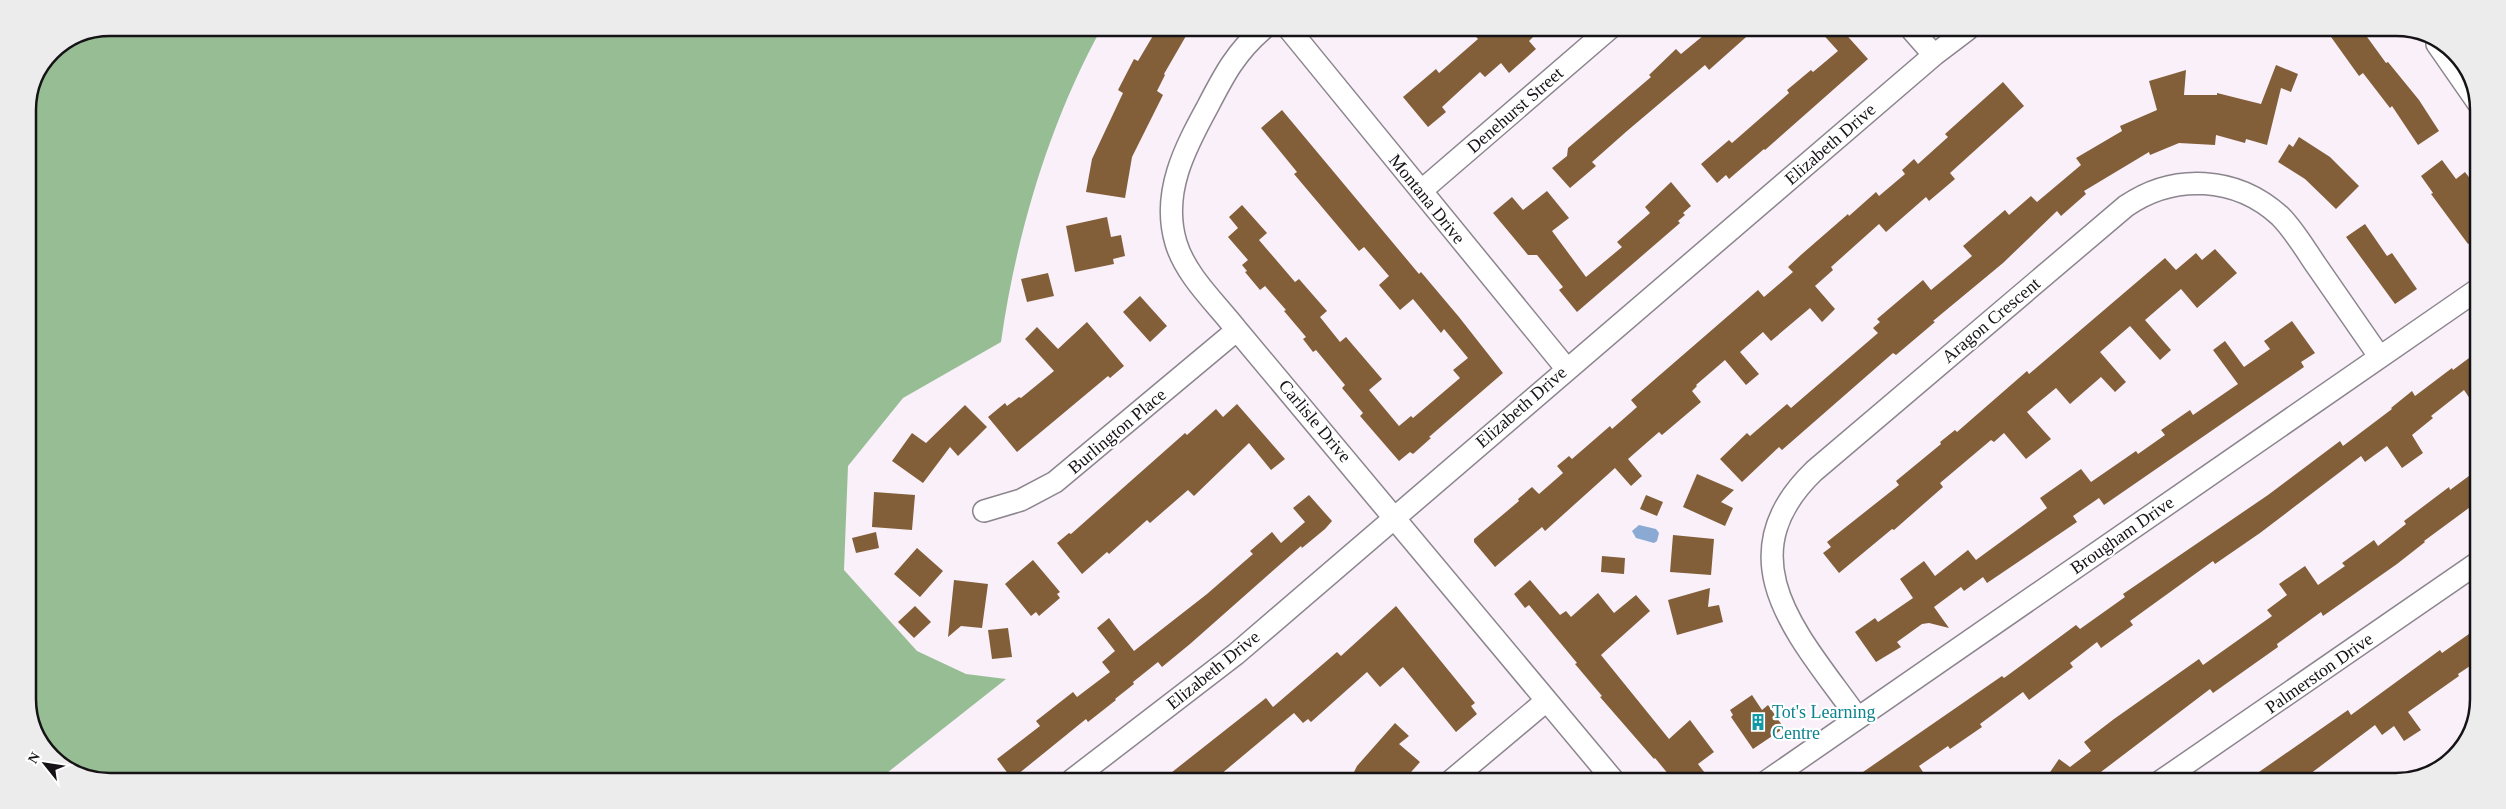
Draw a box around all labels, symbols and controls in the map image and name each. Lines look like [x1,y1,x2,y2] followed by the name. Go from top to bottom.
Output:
[1463,63,1567,157] street label: Denehurst Street
[1781,99,1879,189] street label: Elizabeth Drive
[1385,150,1469,248] street label: Montana Drive
[1938,273,2044,367] street label: Aragon Crescent
[1472,362,1570,452] street label: Elizabeth Drive
[1275,376,1355,466] street label: Carlisle Drive
[1064,384,1170,478] street label: Burlington Place
[2067,492,2177,578] street label: Brougham Drive
[1163,627,1263,713] street label: Elizabeth Drive
[2261,629,2377,717] street label: Palmerston Drive
[1772,702,1875,743] place label: Tot's Learning Centre
[1748,712,1768,732] building icon: Tot's Learning Centre
[20,739,70,789] north arrow
[25,750,43,766] text: N

